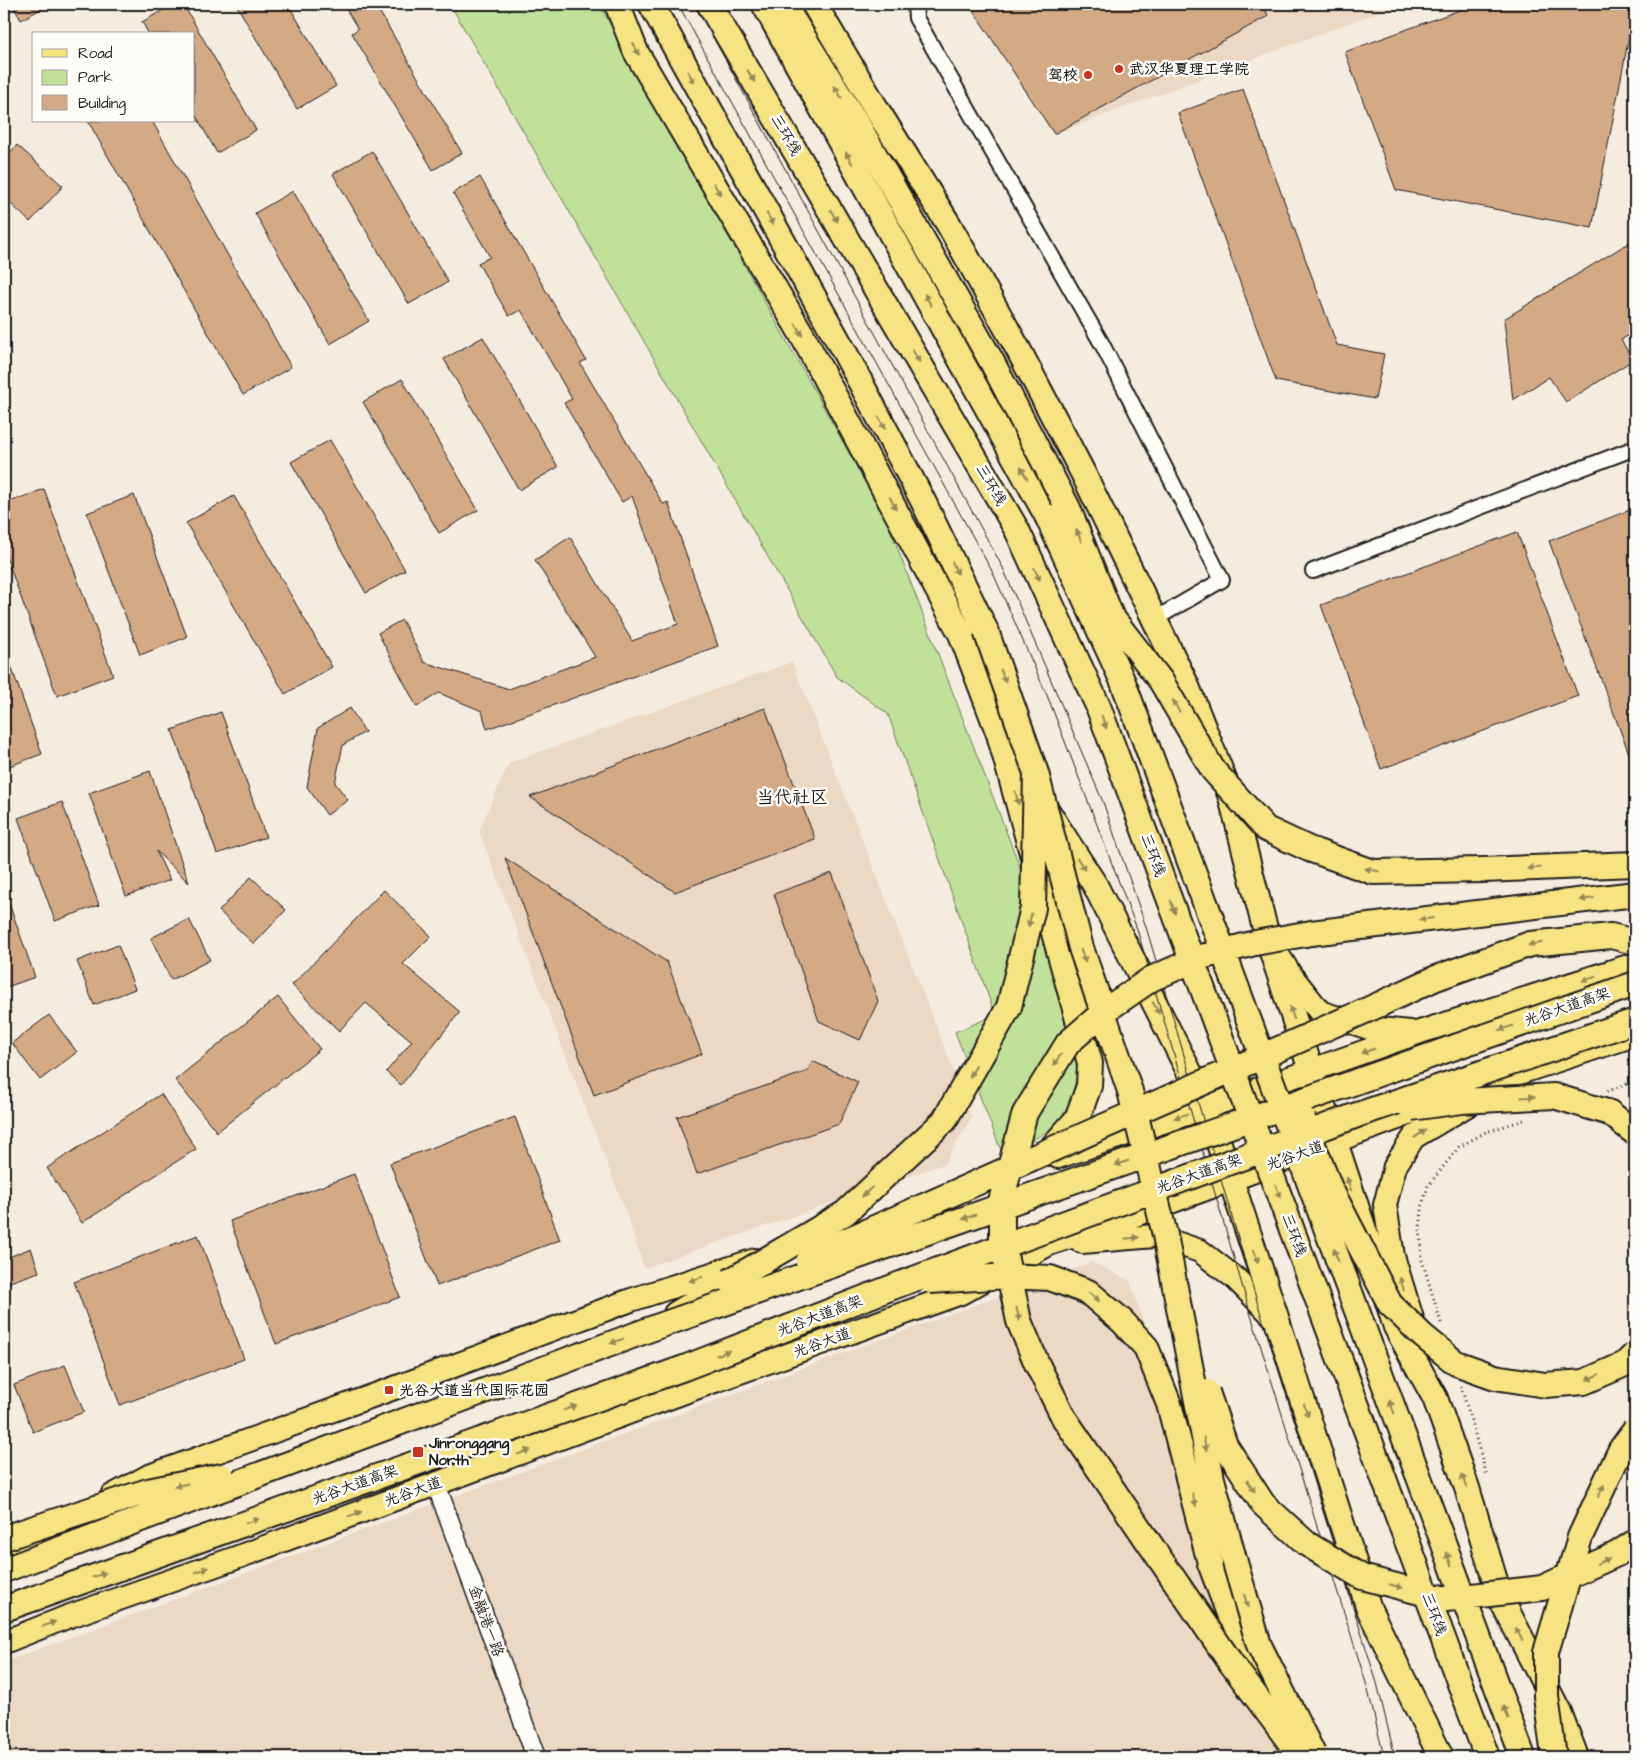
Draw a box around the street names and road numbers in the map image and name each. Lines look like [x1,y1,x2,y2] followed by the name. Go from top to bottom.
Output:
[766,110,806,160] street label: 三环线
[971,460,1011,510] street label: 三环线
[1135,830,1171,880] street label: 三环线
[1521,982,1613,1032] street label: 光谷大道高架
[1263,1136,1327,1176] street label: 光谷大道
[1153,1149,1245,1199] street label: 光谷大道高架
[1276,1210,1312,1260] street label: 三环线
[774,1290,866,1342] street label: 光谷大道高架
[790,1323,854,1363] street label: 光谷大道
[309,1460,401,1510] street label: 光谷大道高架
[381,1472,445,1512] street label: 光谷大道
[463,1582,509,1660] street label: 金融港一路
[1416,1589,1452,1639] street label: 三环线

